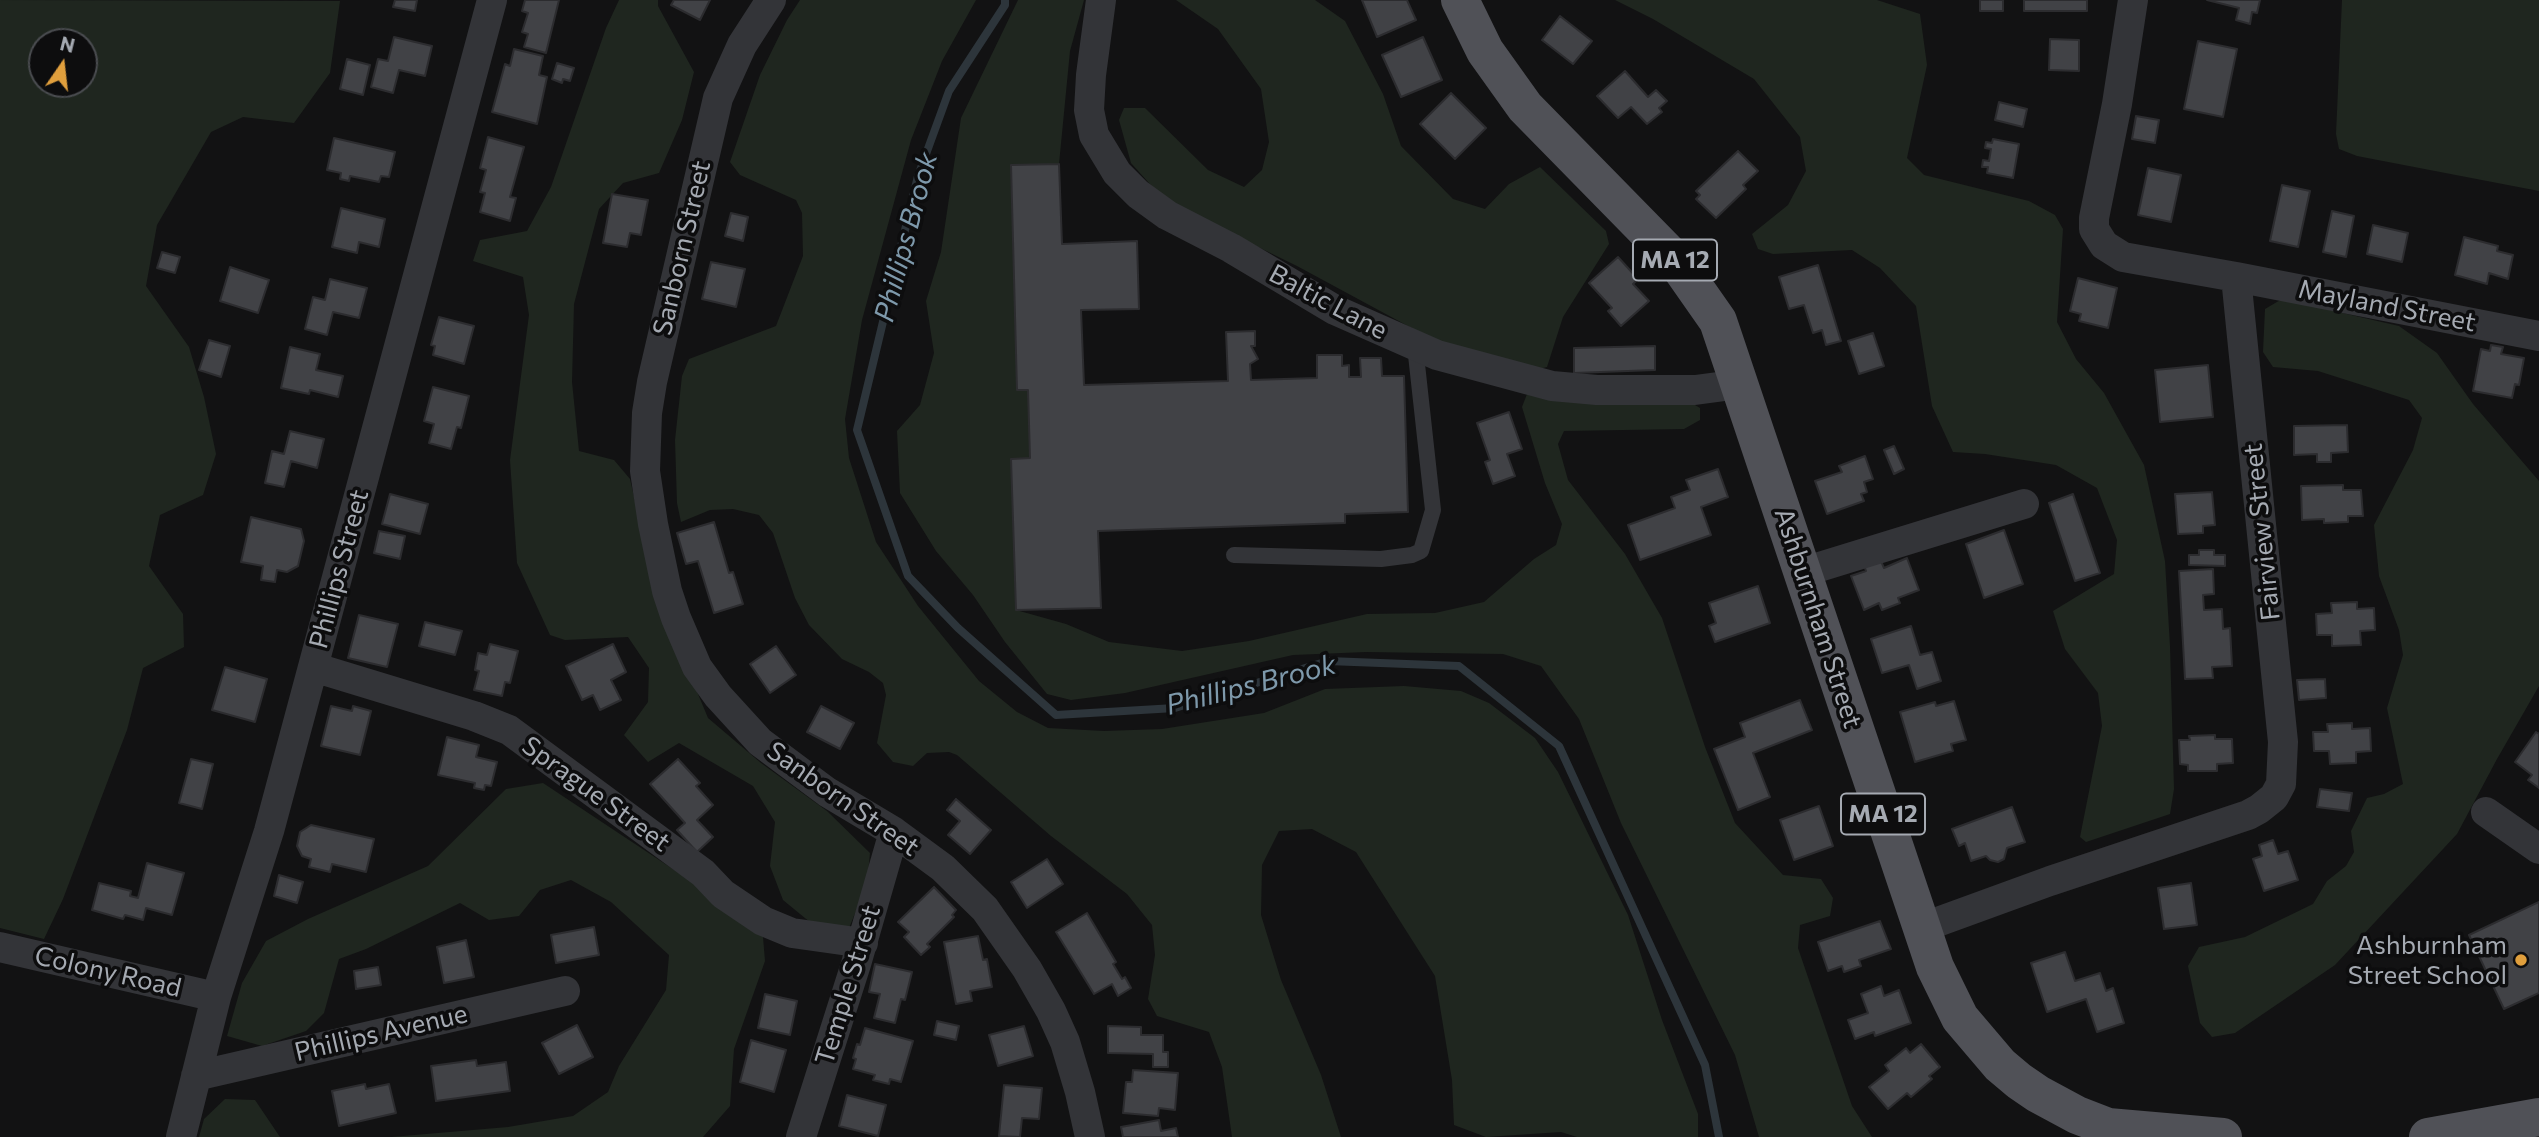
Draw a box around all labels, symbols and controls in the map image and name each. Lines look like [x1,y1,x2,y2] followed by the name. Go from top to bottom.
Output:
[28,28,98,98] north arrow
[58,31,77,57] text: N
[867,149,945,325] water label: Phillips Brook
[647,158,717,338] street label: Sanborn Street
[1633,240,1717,281] road number: MA 12
[1264,258,1392,346] street label: Baltic Lane
[2296,274,2478,338] street label: Mayland Street
[2237,442,2287,622] street label: Fairview Street
[303,486,375,652] street label: Phillips Street
[1768,504,1868,732] street label: Ashburnham Street
[1163,648,1339,722] water label: Phillips Brook
[516,730,676,858] street label: Sprague Street
[761,735,925,863] street label: Sanborn Street
[1841,794,1925,834] road number: MA 12
[809,901,887,1069] street label: Temple Street
[2348,929,2507,990] place label: Ashburnham Street School
[32,940,184,1004] street label: Colony Road
[2513,952,2529,968] marker: Ashburnham Street School
[292,998,470,1068] street label: Phillips Avenue

